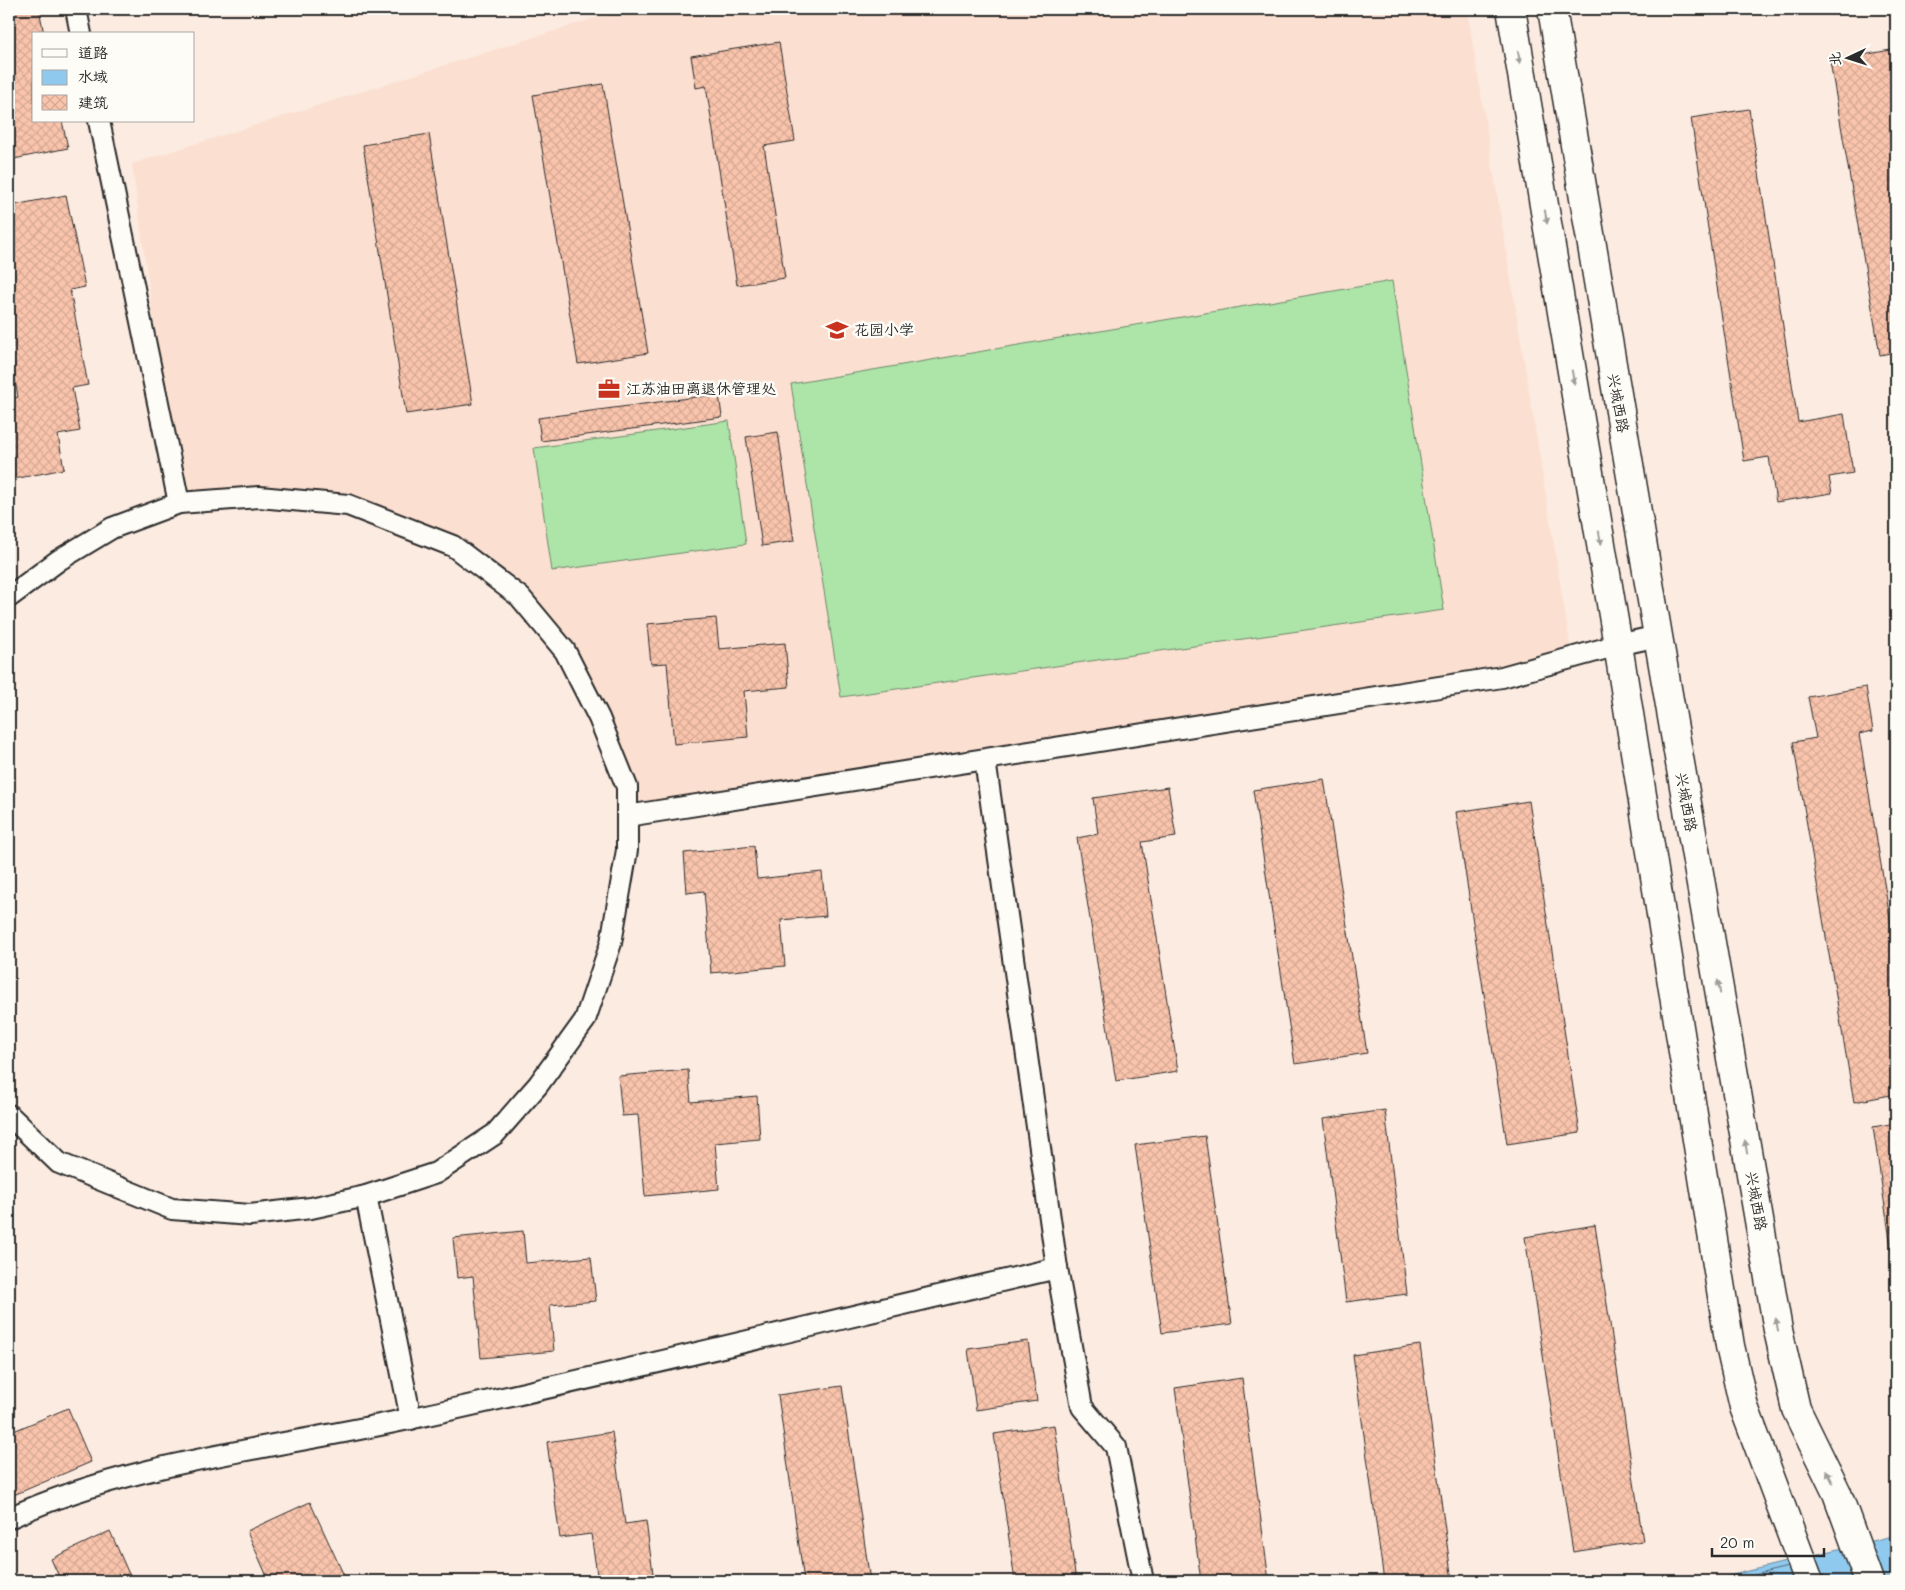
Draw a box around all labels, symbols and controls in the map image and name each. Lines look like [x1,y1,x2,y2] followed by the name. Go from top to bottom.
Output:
[32,32,195,122] legend
[1822,32,1872,82] north arrow
[78,42,108,62] text: 道路
[1516,49,1524,65] one-way arrow
[1825,51,1844,67] text: 北
[78,66,108,86] text: 水域
[78,92,108,112] text: 建筑
[1543,209,1551,225] one-way arrow
[824,317,850,343] school or university icon: 花园小学
[854,319,914,339] place label: 花园小学
[1570,370,1578,386] one-way arrow
[1604,372,1634,434] street label: 兴城西路
[596,376,622,402] office icon: 江苏油田离退休管理处
[626,378,776,398] place label: 江苏油田离退休管理处
[1597,530,1605,546] one-way arrow
[1672,771,1702,833] street label: 兴城西路
[1714,979,1722,995] one-way arrow
[1742,1139,1750,1155] one-way arrow
[1742,1170,1772,1232] street label: 兴城西路
[1773,1316,1781,1332] one-way arrow
[1825,1470,1833,1484] one-way arrow
[1712,1525,1825,1557] scale bar
[1720,1532,1754,1552] text: 20 m

